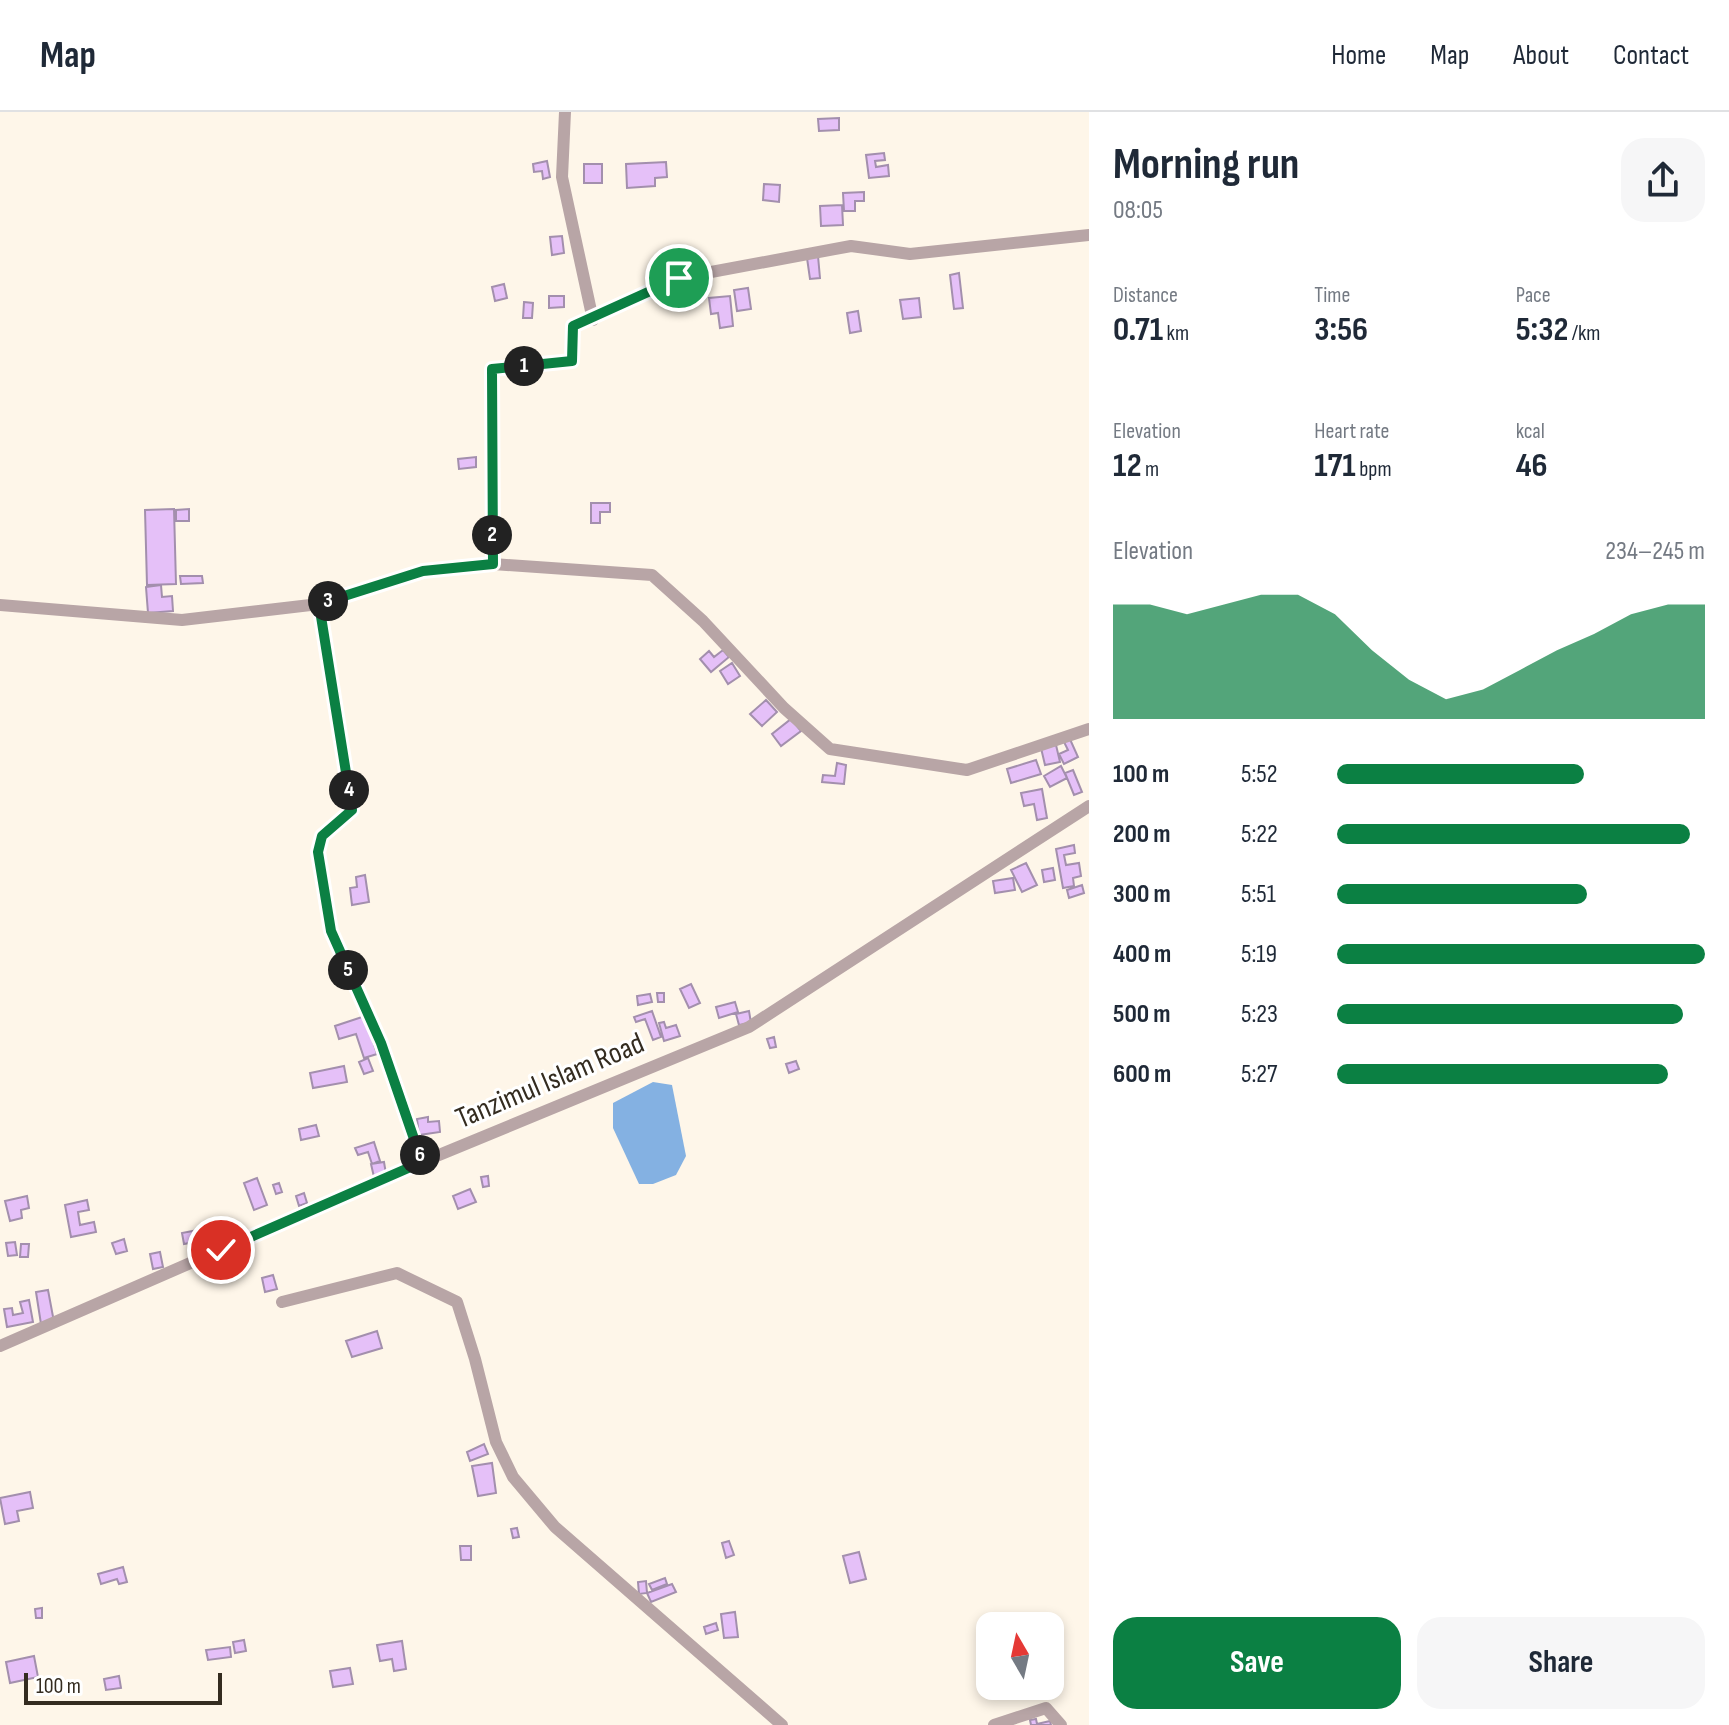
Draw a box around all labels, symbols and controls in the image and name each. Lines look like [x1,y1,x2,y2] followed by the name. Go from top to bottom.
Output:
[40,33,96,78] text: Map
[1331,39,1386,72] text: Home
[1430,39,1469,72] text: Map
[1513,39,1569,72] text: About
[1613,39,1689,72] text: Contact
[1113,138,1299,191] text: Morning run
[1621,138,1705,222] button: share
[1113,195,1163,226] text: 08:05
[645,244,713,312] pin
[657,256,701,300] icon: arrive
[1113,282,1178,309] text: Distance
[1314,282,1350,309] text: Time
[1516,282,1551,309] text: Pace
[1113,309,1163,350] text: 0.71
[1314,309,1368,350] text: 3:56
[1516,309,1568,350] text: 5:32
[1163,320,1189,347] text: km
[1568,320,1600,347] text: /km
[504,346,544,386] pin: 1
[520,352,528,379] text: 1
[1113,418,1181,445] text: Elevation
[1314,418,1389,445] text: Heart rate
[1516,418,1545,445] text: kcal
[1113,445,1142,486] text: 12
[1314,445,1356,486] text: 171
[1516,445,1547,486] text: 46
[1142,456,1159,483] text: m
[1356,456,1392,483] text: bpm
[472,515,512,555] pin: 2
[487,521,497,548] text: 2
[1113,536,1193,567] text: Elevation
[1605,536,1705,567] text: 234–245 m
[308,581,348,621] pin: 3
[323,587,333,614] text: 3
[1113,759,1169,790] text: 100 m
[1241,759,1277,790] text: 5:52
[329,770,369,810] pin: 4
[344,776,354,803] text: 4
[1113,819,1170,850] text: 200 m
[1241,819,1278,850] text: 5:22
[1113,879,1171,910] text: 300 m
[1241,879,1276,910] text: 5:51
[1113,939,1171,970] text: 400 m
[1241,939,1277,970] text: 5:19
[328,950,368,990] pin: 5
[343,956,353,983] text: 5
[1113,999,1170,1030] text: 500 m
[1241,999,1278,1030] text: 5:23
[450,1025,650,1137] street label: Tanzimul Islam Road
[1113,1059,1171,1090] text: 600 m
[1241,1059,1277,1090] text: 5:27
[400,1135,440,1175] pin: 6
[415,1141,425,1168] text: 6
[187,1216,255,1284] pin
[199,1228,243,1272] icon: check
[976,1612,1064,1700] north arrow
[976,1612,1064,1700] map controls
[1113,1617,1401,1709] button: Save
[1417,1617,1705,1709] button: Share
[24,1669,222,1705] scale bar
[36,1673,81,1700] text: 100 m

